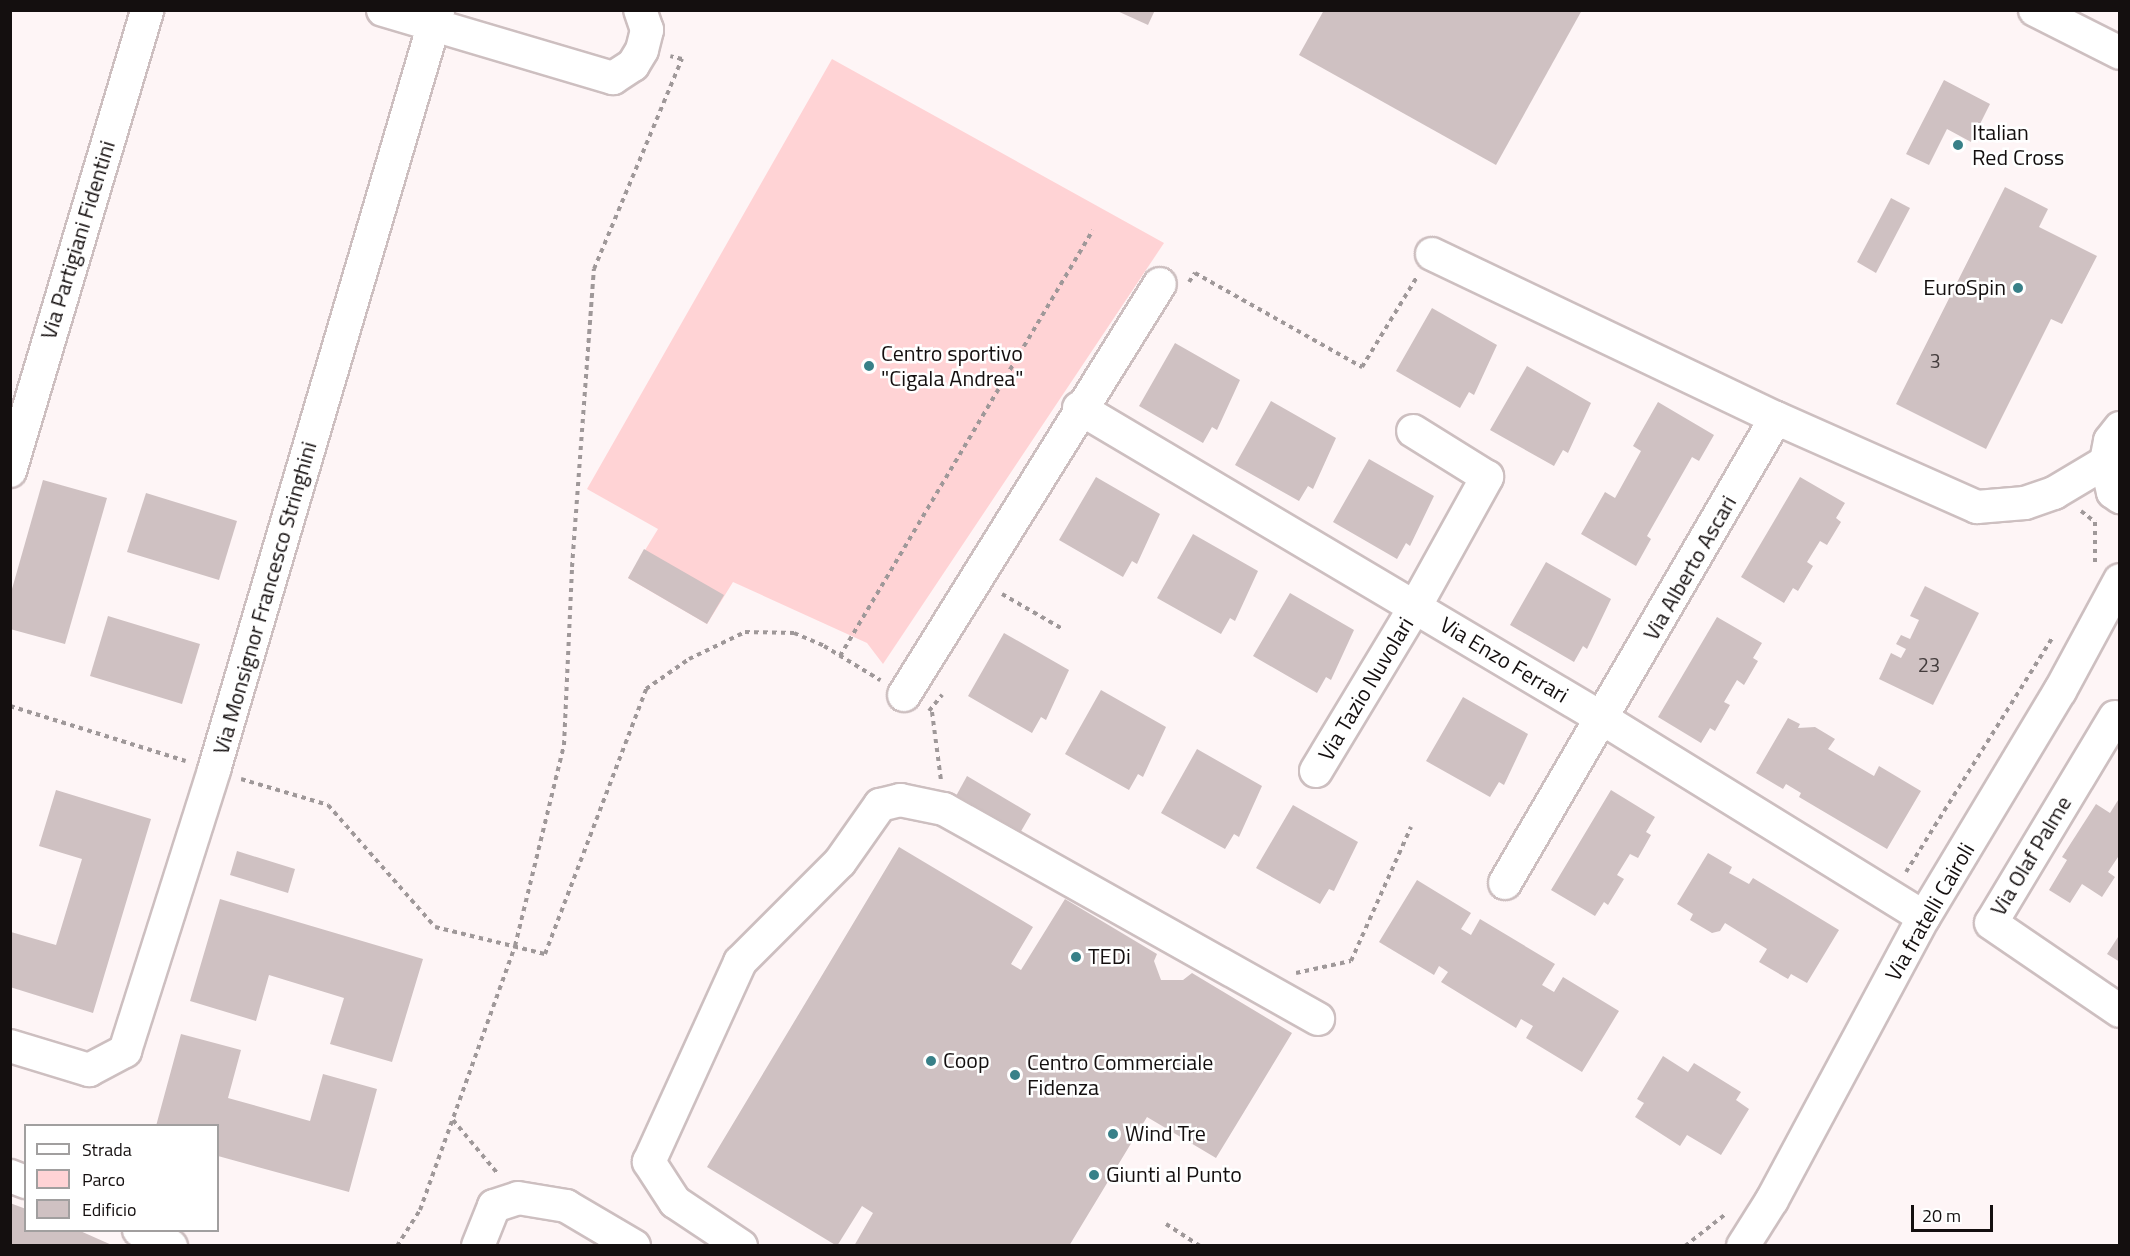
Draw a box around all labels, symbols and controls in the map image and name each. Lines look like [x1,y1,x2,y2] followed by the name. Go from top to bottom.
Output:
[1972,119,2064,170] place label: Italian Red Cross
[1949,136,1967,154] marker: Italian Red Cross
[35,138,121,342] street label: Via Partigiani Fidentini
[1923,275,2006,301] place label: EuroSpin
[2011,281,2025,295] marker: EuroSpin
[881,340,1023,392] place label: Centro sportivo "Cigala Andrea"
[1929,348,1941,372] house number: 3
[862,359,876,373] marker: Centro sportivo "Cigala Andrea"
[208,439,322,757] street label: Via Monsignor Francesco Stringhini
[1638,491,1742,645] street label: Via Alberto Ascari
[1435,611,1573,709] street label: Via Enzo Ferrari
[1313,613,1419,765] street label: Via Tazio Nuvolari
[1918,652,1940,676] house number: 23
[1985,791,2077,921] street label: Via Olaf Palme
[1880,838,1980,986] street label: Via fratelli Cairoli
[1088,944,1131,970] place label: TEDi
[1069,950,1083,964] marker: TEDi
[943,1048,990,1074] place label: Coop
[1027,1049,1213,1100] place label: Centro Commerciale Fidenza
[924,1054,938,1068] marker: Coop
[1008,1068,1022,1082] marker: Centro Commerciale Fidenza
[1125,1121,1206,1147] place label: Wind Tre
[24,1124,219,1232] legend
[1106,1127,1120,1141] marker: Wind Tre
[82,1136,132,1163] text: Strada
[1106,1162,1242,1188] place label: Giunti al Punto
[82,1166,125,1193] text: Parco
[1087,1168,1101,1182] marker: Giunti al Punto
[1914,1193,1996,1231] scale bar
[82,1196,136,1223] text: Edificio
[1922,1202,1961,1229] text: 20 m

